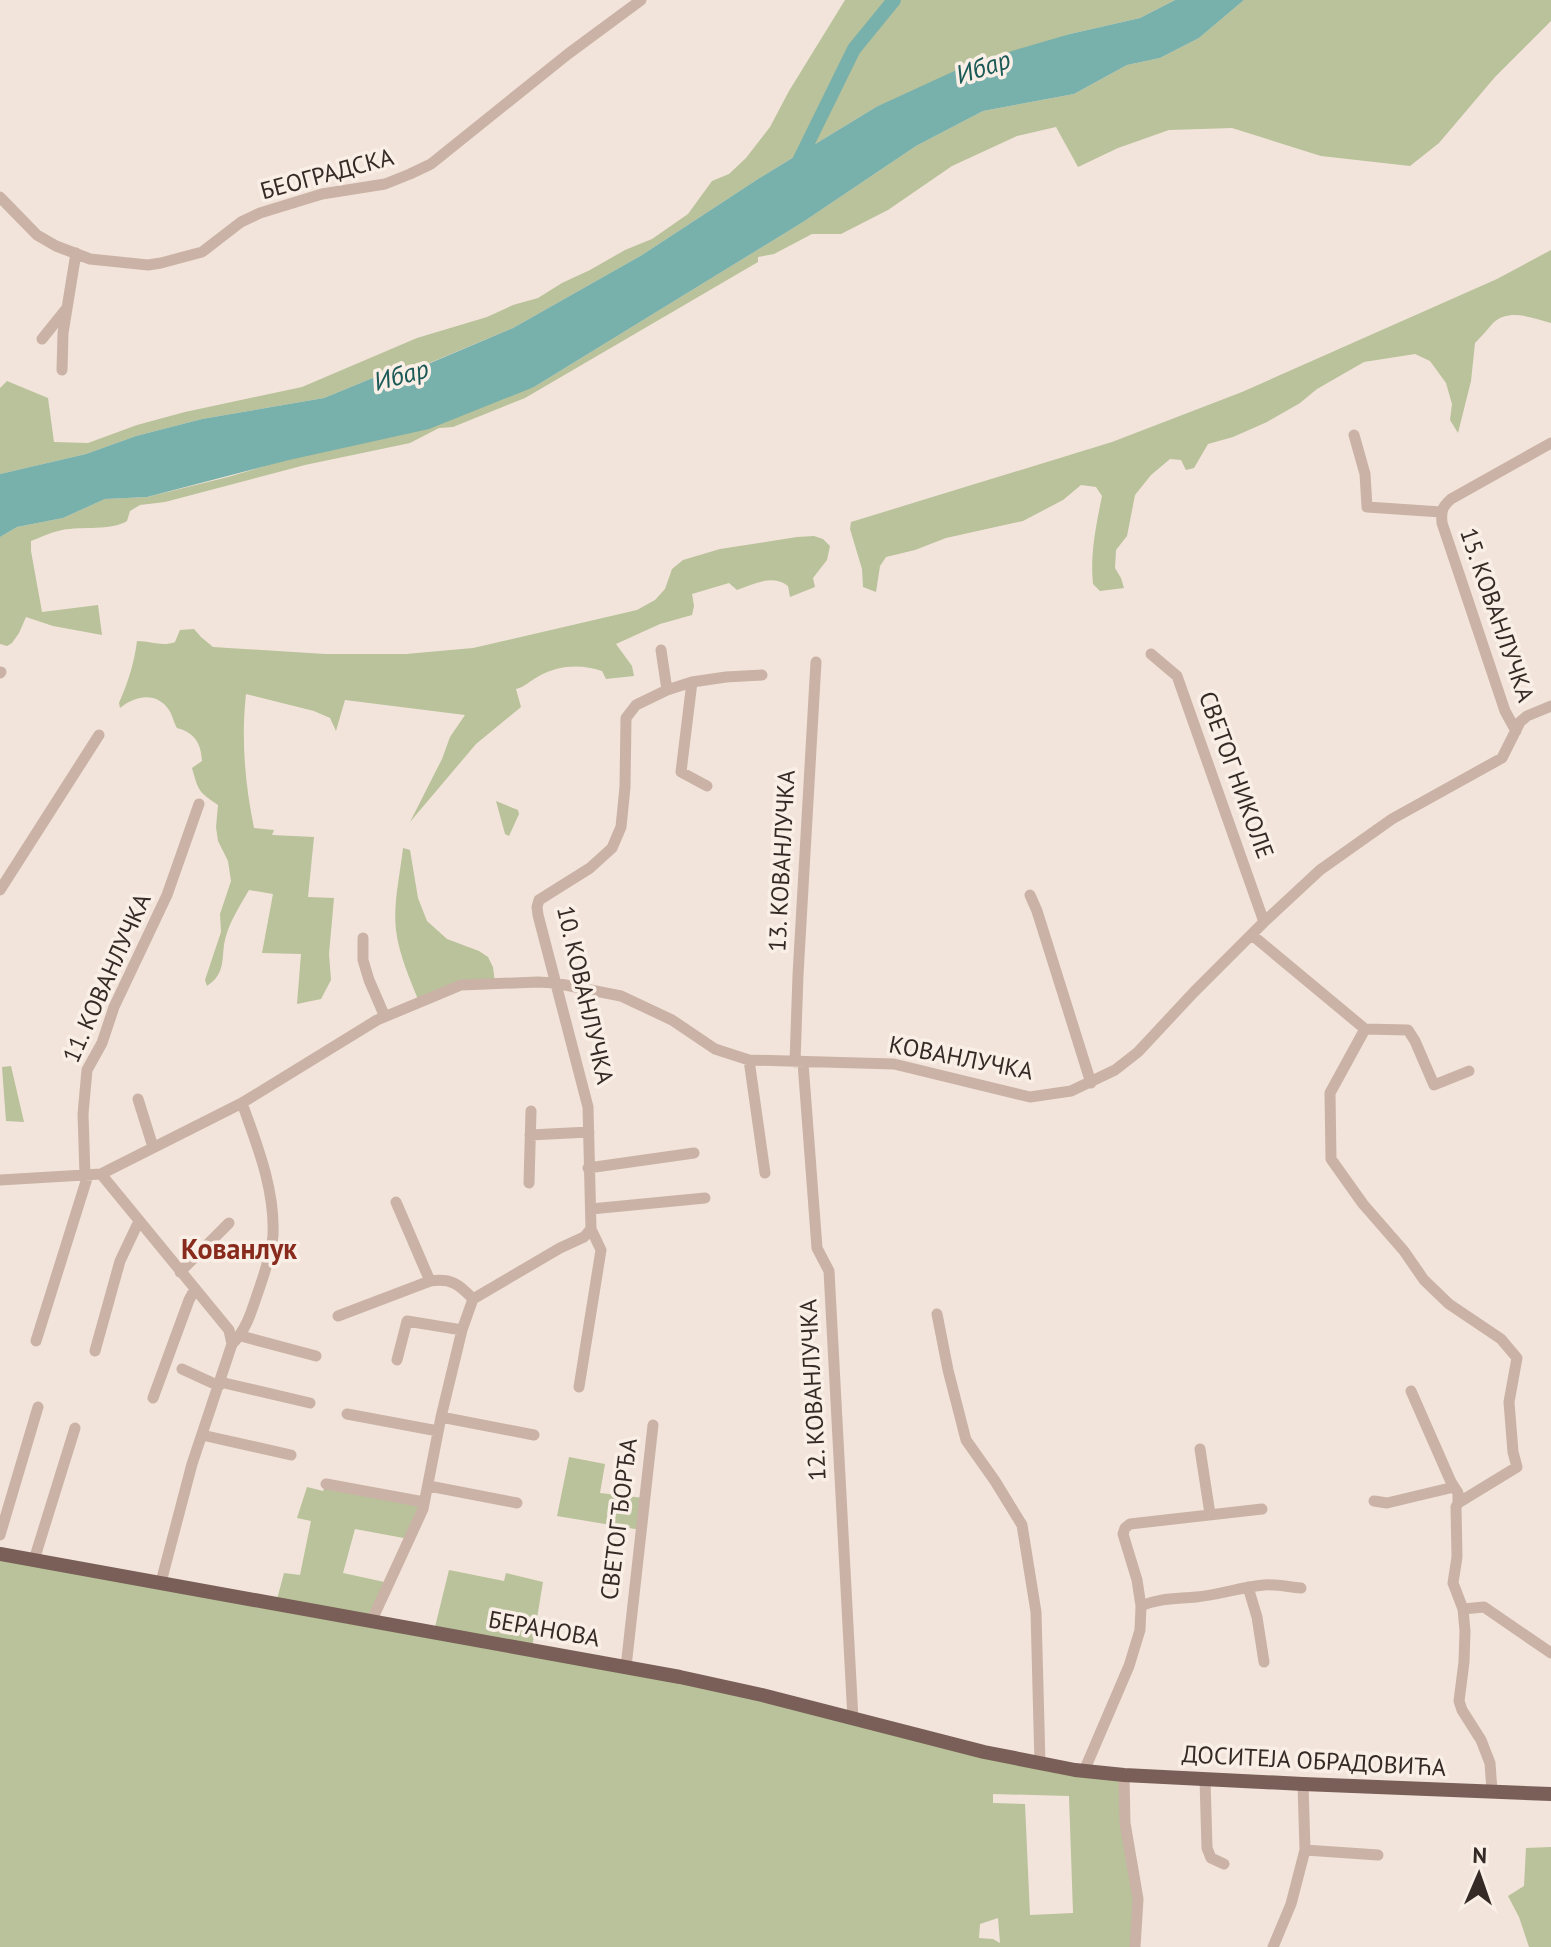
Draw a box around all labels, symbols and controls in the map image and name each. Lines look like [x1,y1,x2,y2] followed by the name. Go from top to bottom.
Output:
[951,42,1014,91] water label: Ибар
[257,141,397,206] street label: БЕОГРАДСКА
[370,351,432,398] water label: Ибар
[1453,524,1542,706] street label: 15. КОВАНЛУЧКА
[1192,687,1281,863] street label: СВЕТОГ НИКОЛЕ
[761,769,802,953] street label: 13. КОВАНЛУЧКА
[55,888,158,1067] street label: 11. КОВАНЛУЧКА
[550,903,621,1087] street label: 10. КОВАНЛУЧКА
[886,1028,1036,1087] street label: КОВАНЛУЧКА
[181,1230,297,1267] district label: Кованлук
[792,1298,833,1482] street label: 12. КОВАНЛУЧКА
[593,1436,644,1602] street label: СВЕТОГ ЂОРЂА
[486,1603,602,1654] street label: БЕРАНОВА
[1181,1738,1447,1783] street label: ДОСИТЕЈА ОБРАДОВИЋА
[1439,1835,1519,1915] north arrow
[1472,1841,1487,1869] text: N

